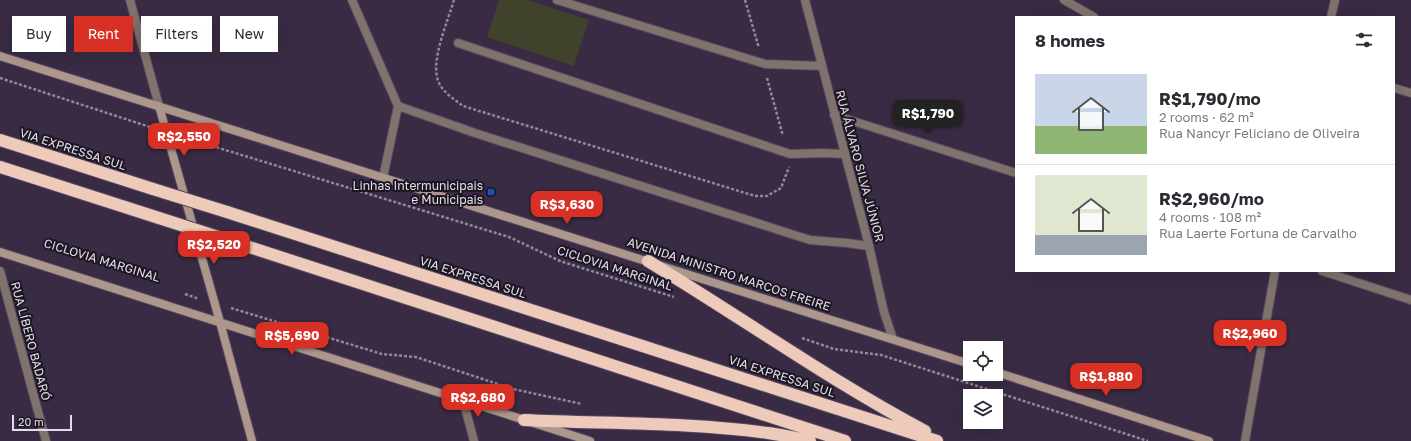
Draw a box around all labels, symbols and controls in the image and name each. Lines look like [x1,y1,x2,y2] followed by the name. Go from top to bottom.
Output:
[12,16,66,52] chip: Buy
[74,16,133,52] chip: Rent
[141,16,212,52] chip: Filters
[220,16,278,52] chip: New
[1353,29,1375,51] icon: filters
[1035,30,1105,51] text: 8 homes
[832,88,888,244] street label: RUA ÁLVARO SILVA JÚNIOR
[1159,88,1261,109] text: R$1,790/mo
[1067,90,1115,138] icon: home
[891,100,965,134] pin: R$1,790
[902,105,954,121] text: R$1,790
[1159,109,1254,125] text: 2 rooms · 62 m²
[147,123,221,157] pin: R$2,550
[18,125,128,173] street label: VIA EXPRESSA SUL
[1159,125,1360,141] text: Rua Nancyr Feliciano de Oliveira
[157,128,211,144] text: R$2,550
[353,178,483,207] place label: Linhas Intermunicipais e Municipais
[486,187,496,197] marker: Linhas Intermunicipais e Municipais
[1159,188,1264,209] text: R$2,960/mo
[530,191,604,225] pin: R$3,630
[1067,191,1115,239] icon: home
[540,196,594,212] text: R$3,630
[1159,209,1261,225] text: 4 rooms · 108 m²
[1159,225,1357,241] text: Rua Laerte Fortuna de Carvalho
[177,231,251,265] pin: R$2,520
[626,234,832,314] street label: AVENIDA MINISTRO MARCOS FREIRE
[42,235,162,285] street label: CICLOVIA MARGINAL
[187,236,241,252] text: R$2,520
[555,242,675,294] street label: CICLOVIA MARGINAL
[418,253,528,301] street label: VIA EXPRESSA SUL
[8,280,54,402] street label: RUA LÍBERO BADARÓ
[1213,320,1287,354] pin: R$2,960
[255,322,329,356] pin: R$5,690
[1223,325,1277,341] text: R$2,960
[265,327,319,343] text: R$5,690
[963,341,1003,429] map controls
[963,341,1003,381] button: locate
[727,352,837,400] street label: VIA EXPRESSA SUL
[1069,363,1143,397] pin: R$1,880
[1079,368,1133,384] text: R$1,880
[441,384,515,418] pin: R$2,680
[451,389,505,405] text: R$2,680
[963,389,1003,429] button: layers
[12,413,72,432] scale bar
[18,415,44,428] text: 20 m

